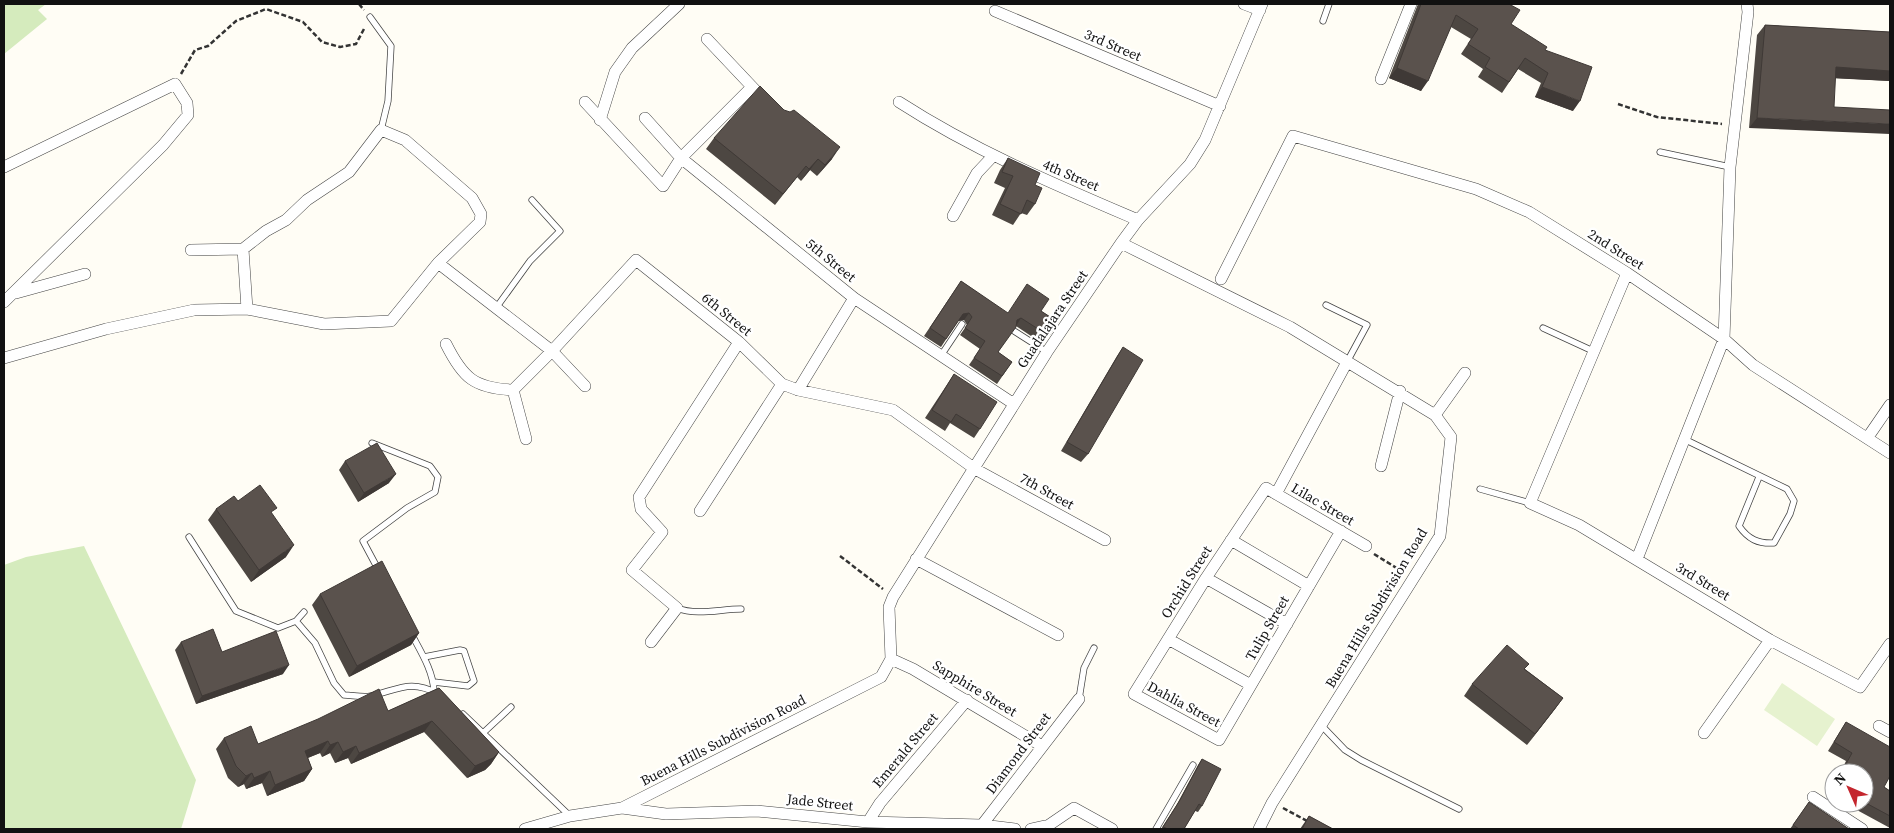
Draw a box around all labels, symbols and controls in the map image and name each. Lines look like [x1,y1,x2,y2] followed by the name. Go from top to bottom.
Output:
[1081,24,1145,66] street label: 3rd Street
[1040,154,1103,196] street label: 4th Street
[1584,224,1648,274] street label: 2nd Street
[802,234,861,287] street label: 5th Street
[1012,266,1092,372] street label: Guadalajara Street
[698,288,757,341] street label: 6th Street
[1016,468,1078,514] street label: 7th Street
[1288,478,1359,530] street label: Lilac Street
[1320,524,1432,692] street label: Buena Hills Subdivision Road
[1156,541,1217,622] street label: Orchid Street
[1672,557,1734,605] street label: 3rd Street
[1240,591,1294,664] street label: Tulip Street
[929,655,1021,721] street label: Sapphire Street
[1144,676,1225,732] street label: Dahlia Street
[637,689,809,791] street label: Buena Hills Subdivision Road
[868,708,943,792] street label: Emerald Street
[981,708,1056,798] street label: Diamond Street
[1824,763,1874,813] north arrow
[1829,768,1850,789] text: N
[785,788,855,815] street label: Jade Street

